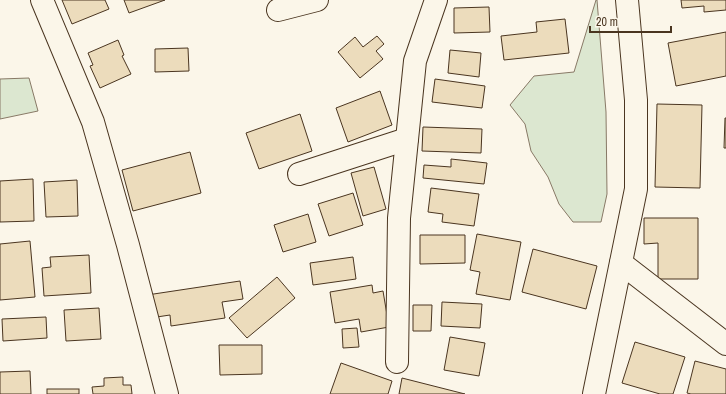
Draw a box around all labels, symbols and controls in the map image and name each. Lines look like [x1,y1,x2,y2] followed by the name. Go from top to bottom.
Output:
[590,8,671,34] scale bar
[596,14,618,30] text: 20 m

